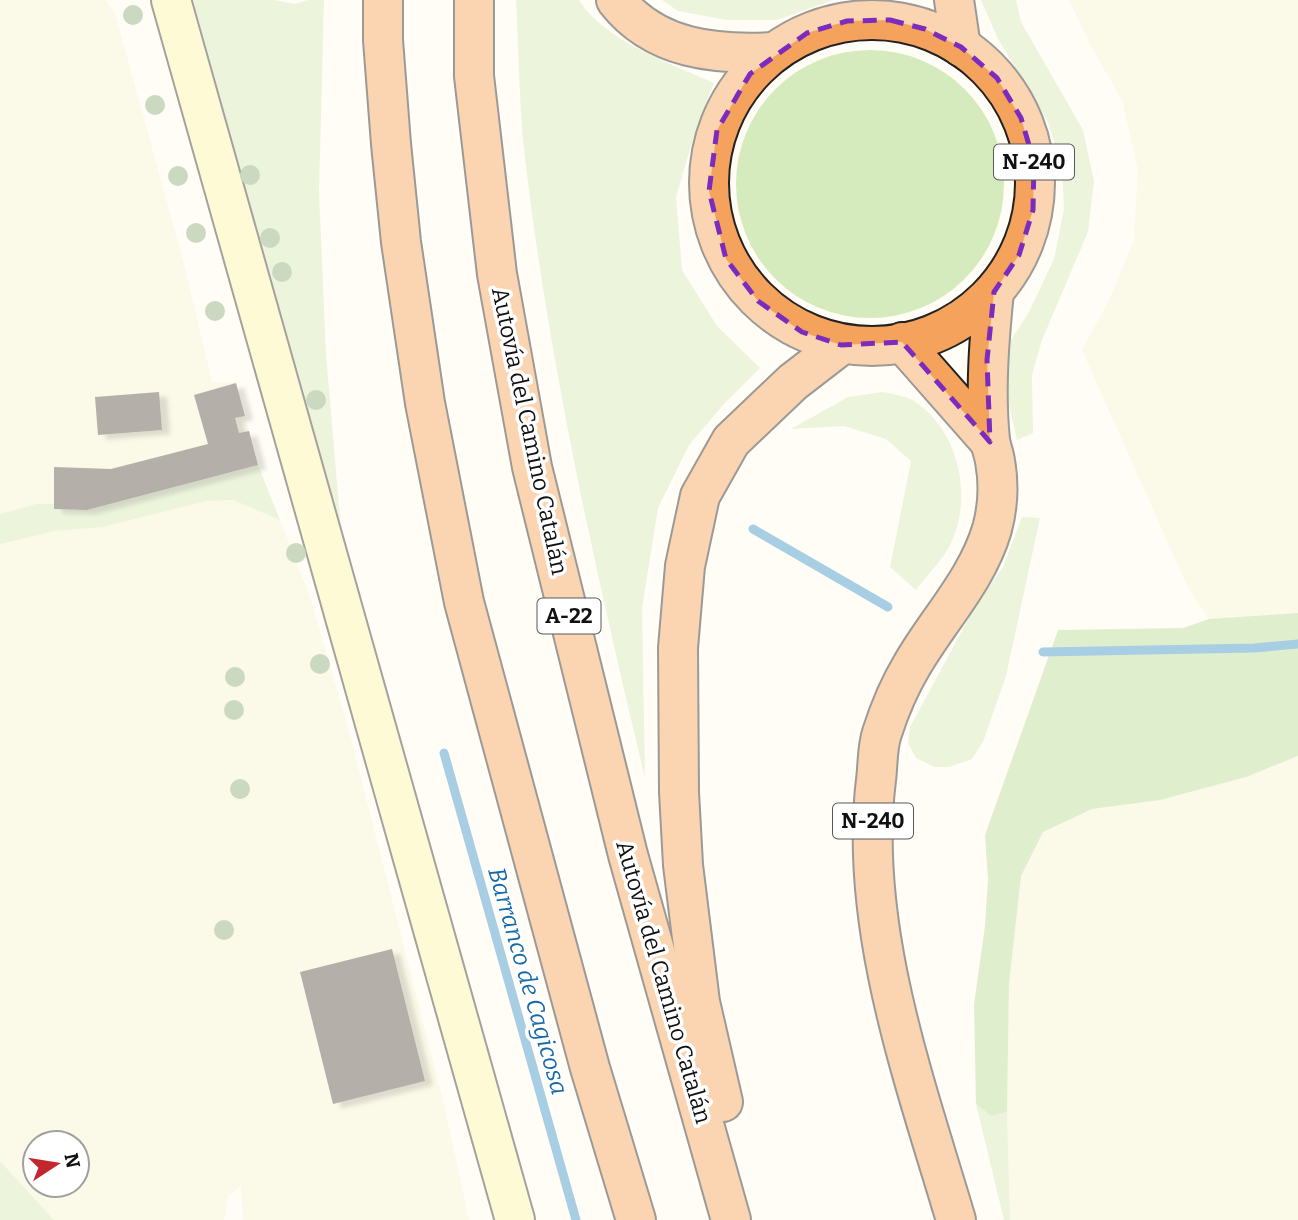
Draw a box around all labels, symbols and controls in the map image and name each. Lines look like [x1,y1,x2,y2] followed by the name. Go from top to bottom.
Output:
[994,144,1074,180] road number: N-240
[486,285,574,578] street label: Autovía del Camino Catalán
[538,598,600,634] road number: A-22
[833,804,913,838] road number: N-240
[610,837,718,1127] street label: Autovía del Camino Catalán
[482,864,574,1098] water label: Barranco de Cagicosa
[21,1129,91,1199] north arrow
[59,1151,85,1170] text: N

